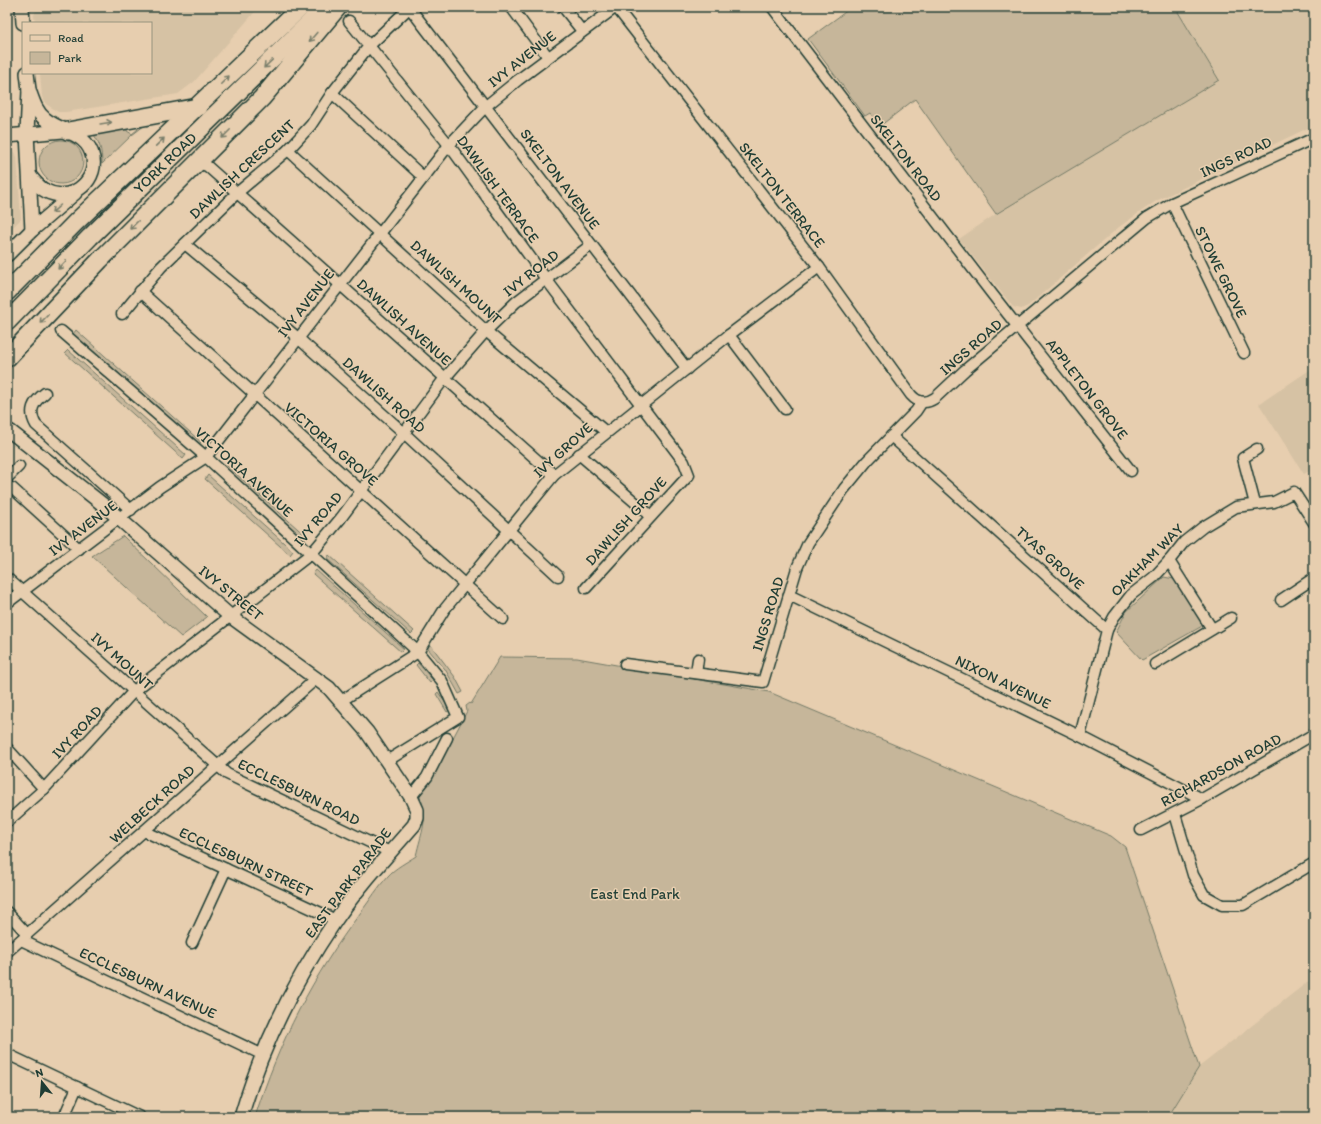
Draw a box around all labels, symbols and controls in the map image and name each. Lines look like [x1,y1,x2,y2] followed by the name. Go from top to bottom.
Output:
[22,22,152,74] legend
[484,27,560,91] street label: IVY AVENUE
[58,31,84,45] text: Road
[308,32,317,42] one-way arrow
[58,51,82,65] text: Park
[263,59,273,68] one-way arrow
[220,75,230,85] one-way arrow
[866,111,946,205] street label: SKELTON ROAD
[185,115,299,223] street label: DAWLISH CRESCENT
[99,119,112,127] one-way arrow
[516,125,604,233] street label: SKELTON AVENUE
[130,129,200,197] street label: YORK ROAD
[221,129,231,139] one-way arrow
[453,132,543,246] street label: DAWLISH TERRACE
[1197,133,1275,181] street label: INGS ROAD
[155,137,165,147] one-way arrow
[735,139,829,251] street label: SKELTON TERRACE
[51,204,61,213] one-way arrow
[129,221,139,230] one-way arrow
[1191,223,1251,321] street label: STOWE GROVE
[407,236,506,328] street label: DAWLISH MOUNT
[499,246,563,300] street label: IVY ROAD
[57,260,67,270] one-way arrow
[274,265,338,341] street label: IVY AVENUE
[353,275,455,369] street label: DAWLISH AVENUE
[39,314,48,324] one-way arrow
[936,315,1006,379] street label: INGS ROAD
[1042,335,1132,443] street label: APPLETON GROVE
[339,353,429,437] street label: DAWLISH ROAD
[280,398,382,490] street label: VICTORIA GROVE
[530,419,596,481] street label: IVY GROVE
[191,423,297,521] street label: VICTORIA AVENUE
[581,473,671,569] street label: DAWLISH GROVE
[290,488,346,550] street label: IVY ROAD
[45,496,121,560] street label: IVY AVENUE
[1107,519,1188,600] street label: OAKHAM WAY
[1012,523,1088,593] street label: TYAS GROVE
[195,562,267,625] street label: IVY STREET
[748,575,788,653] street label: INGS ROAD
[87,628,157,694] street label: IVY MOUNT
[952,651,1054,713] street label: NIXON AVENUE
[48,702,106,762] street label: IVY ROAD
[1157,729,1285,811] street label: RICHARDSON ROAD
[235,755,363,829] street label: ECCLESBURN ROAD
[106,761,199,847] street label: WELBECK ROAD
[176,823,316,901] street label: ECCLESBURN STREET
[301,824,395,942] street label: EAST PARK PARADE
[590,885,680,903] park label: East End Park
[77,943,219,1023] street label: ECCLESBURN AVENUE
[22,1062,62,1102] north arrow
[34,1066,45,1080] text: N

